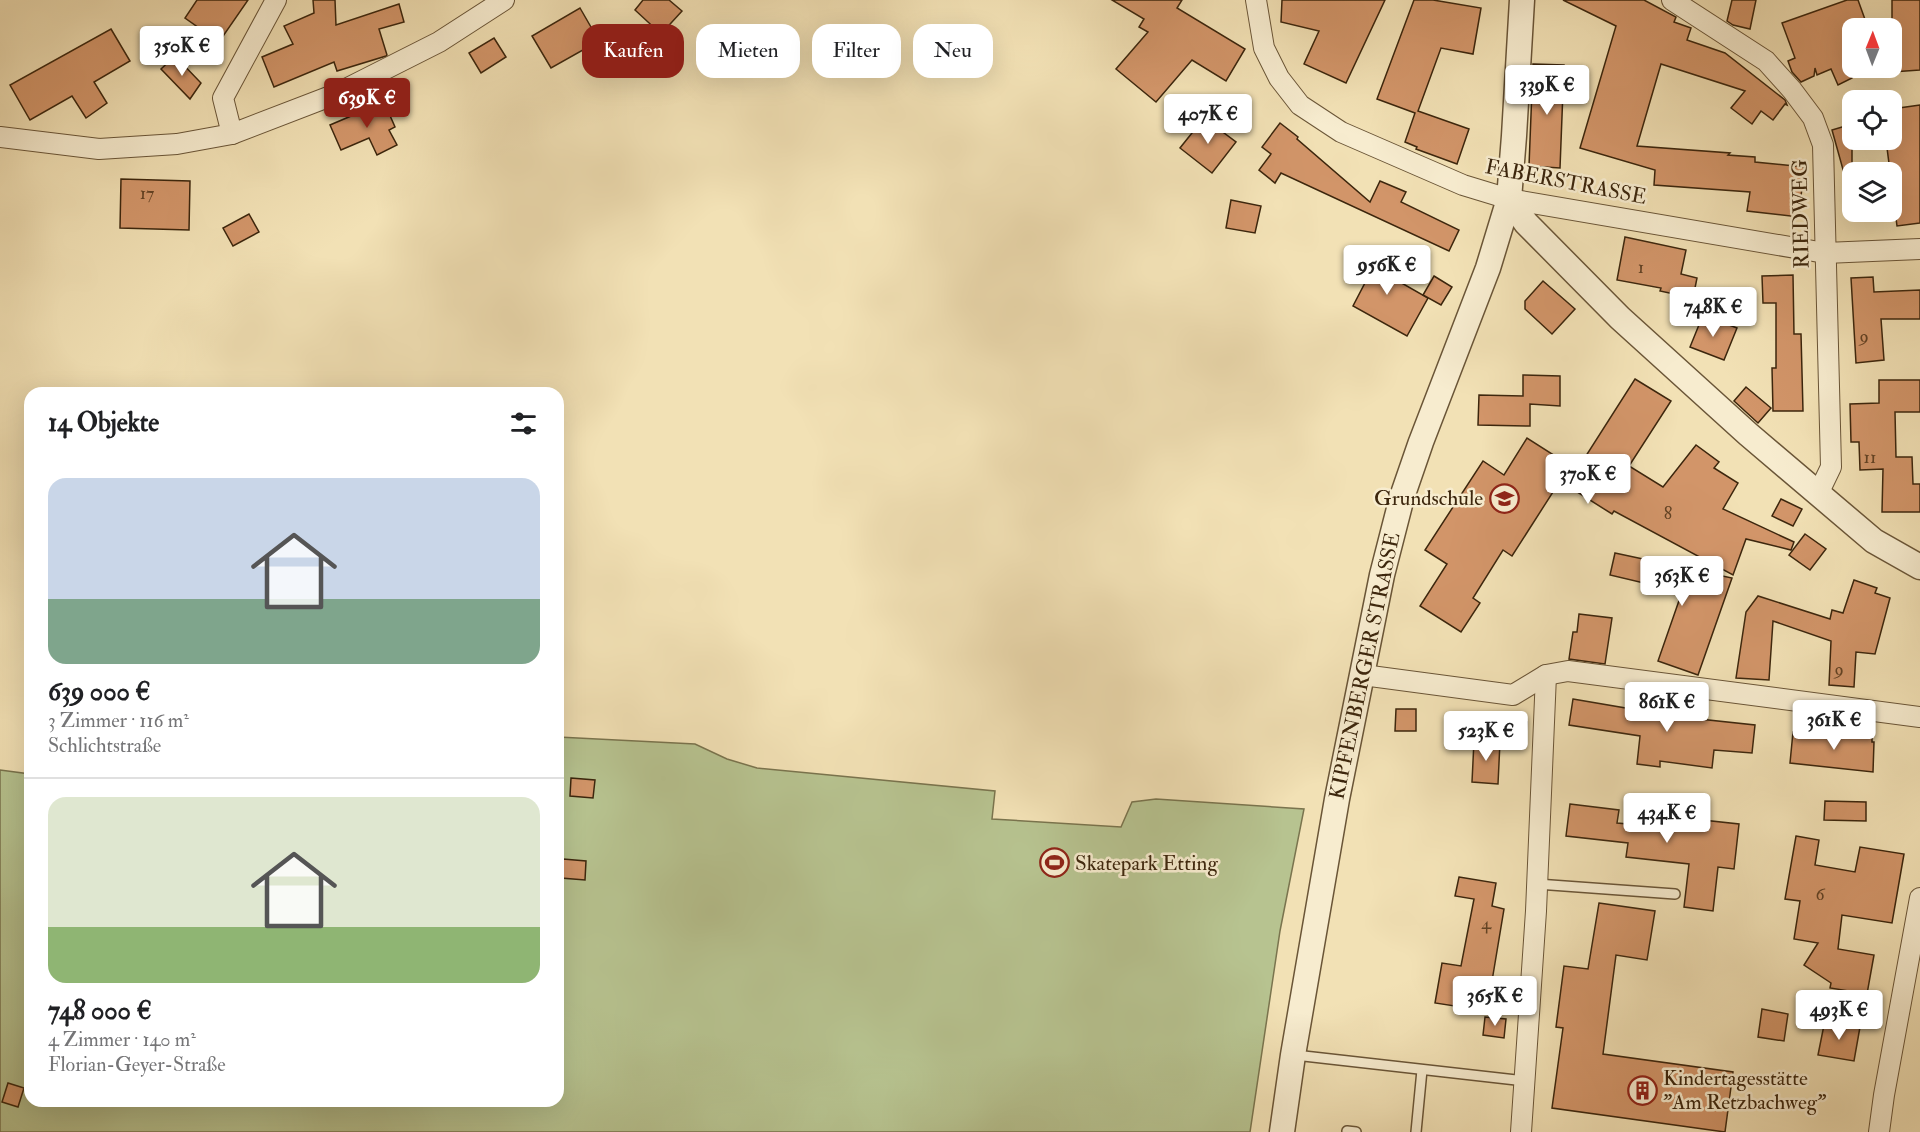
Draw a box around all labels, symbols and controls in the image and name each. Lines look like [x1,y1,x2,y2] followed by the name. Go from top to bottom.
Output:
[1842,18,1902,78] north arrow
[1842,18,1902,222] map controls
[582,24,684,78] chip: Kaufen
[696,24,800,78] chip: Mieten
[812,24,901,78] chip: Filter
[913,24,993,78] chip: Neu
[133,26,231,77] pin: 350K €
[154,33,210,58] text: 350K €
[1498,65,1596,116] pin: 339K €
[1519,72,1575,97] text: 339K €
[318,78,416,129] pin: 639K €
[338,85,396,110] text: 639K €
[1842,90,1902,150] button: locate
[1159,94,1257,145] pin: 407K €
[1178,101,1238,126] text: 407K €
[1483,153,1649,211] street label: FABERSTRASSE
[1787,159,1815,269] street label: RIEDWEG
[1842,162,1902,222] button: layers
[140,182,154,205] house number: 17
[1338,245,1436,296] pin: 956K €
[1358,252,1416,277] text: 956K €
[1638,256,1644,279] house number: 1
[1664,287,1762,338] pin: 748K €
[1684,294,1742,319] text: 748K €
[1857,325,1869,348] house number: 9
[48,407,159,439] text: 14 Objekte
[507,407,540,440] icon: filters
[1864,446,1876,469] house number: 11
[1539,454,1637,505] pin: 370K €
[1560,461,1616,486] text: 370K €
[1488,482,1520,514] school or university icon: Grundschule
[1374,485,1483,512] place label: Grundschule
[1664,502,1672,525] house number: 8
[240,517,348,625] icon: home
[1323,530,1407,802] street label: KIPFENBERGER STRASSE
[1633,556,1731,607] pin: 363K €
[1654,563,1710,588] text: 363K €
[1832,658,1844,681] house number: 9
[48,676,151,708] text: 639 000 €
[1618,682,1716,733] pin: 861K €
[1639,689,1695,714] text: 861K €
[1785,700,1883,751] pin: 361K €
[1807,707,1861,732] text: 361K €
[48,708,189,733] text: 3 Zimmer · 116 m²
[1437,711,1535,762] pin: 523K €
[1458,718,1514,743] text: 523K €
[48,733,161,758] text: Schlichtstraße
[1618,793,1716,844] pin: 434K €
[1637,800,1697,825] text: 434K €
[240,836,348,944] icon: home
[1038,847,1070,879] sports icon: Skatepark Etting
[1075,850,1218,877] place label: Skatepark Etting
[1815,883,1825,906] house number: 6
[1481,912,1492,935] house number: 4
[1446,976,1544,1027] pin: 365K €
[1467,983,1523,1008] text: 365K €
[1790,990,1888,1041] pin: 493K €
[48,995,152,1027] text: 748 000 €
[1810,997,1868,1022] text: 493K €
[48,1027,196,1052] text: 4 Zimmer · 140 m²
[48,1052,226,1077] text: Florian-Geyer-Straße
[1663,1065,1827,1116] place label: Kindertagesstätte "Am Retzbachweg"
[1626,1074,1658,1106] building icon: Kindertagesstätte "Am Retzbachweg"

